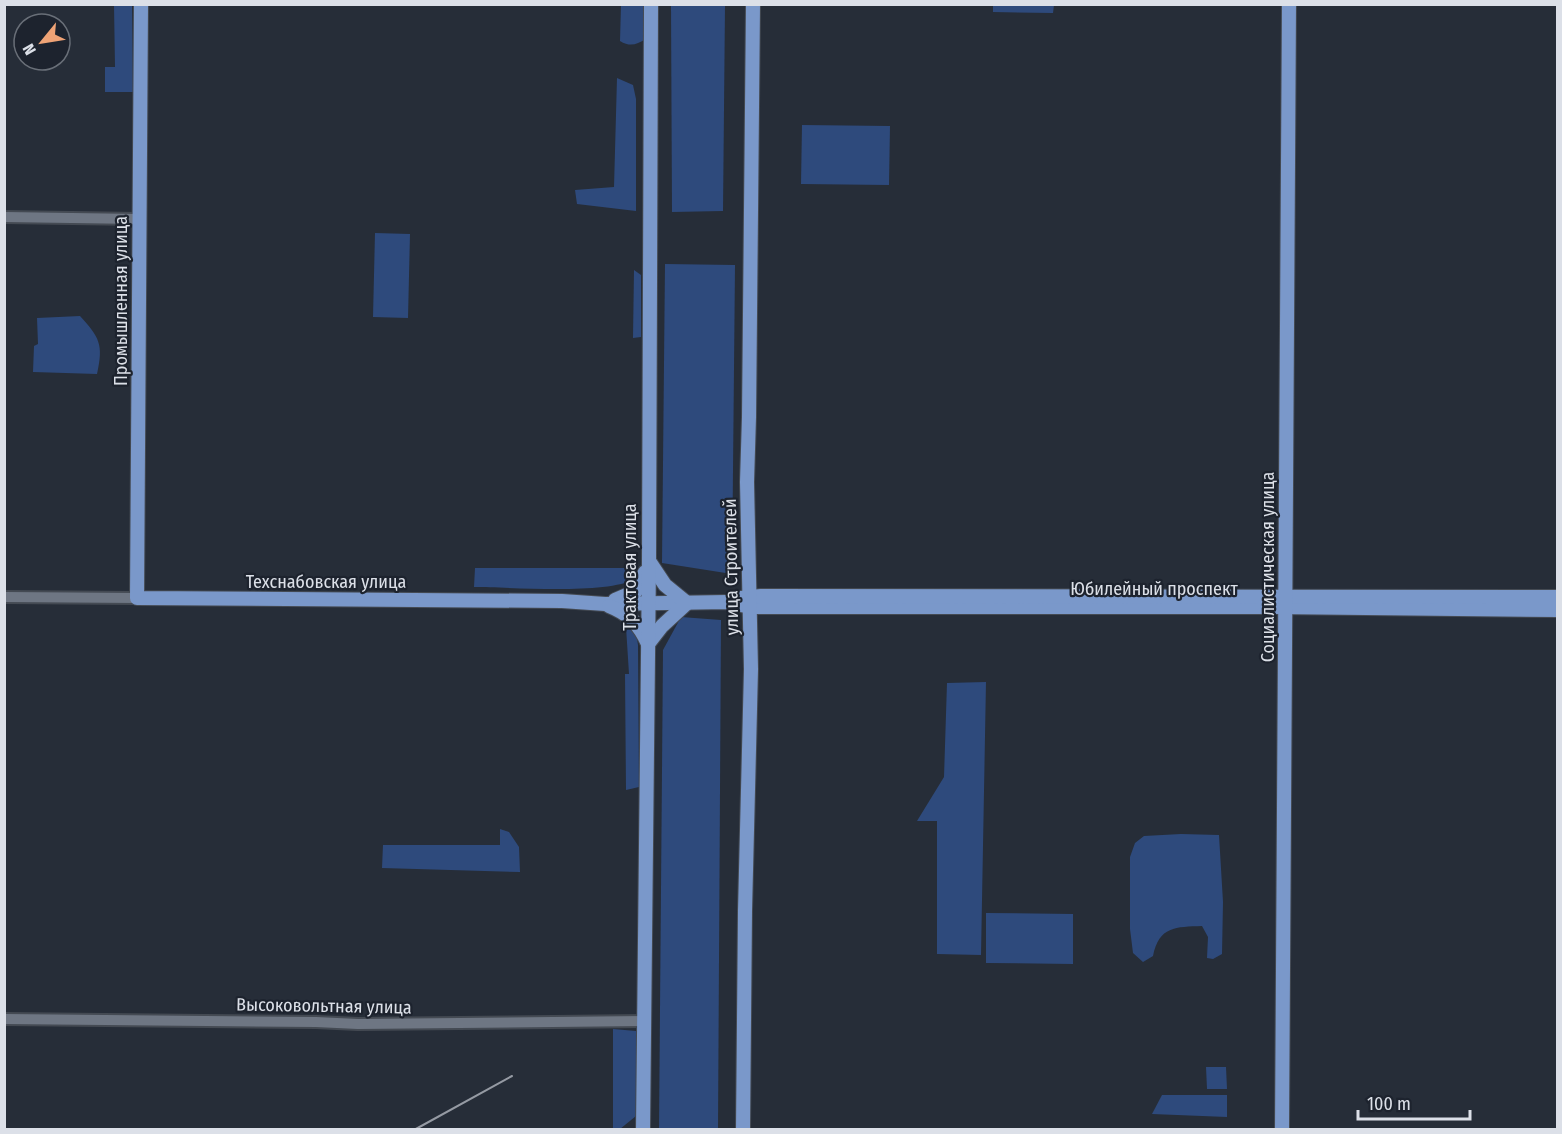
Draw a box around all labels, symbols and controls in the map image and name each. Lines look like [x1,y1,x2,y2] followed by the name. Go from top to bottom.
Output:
[12,12,72,72] north arrow
[19,40,40,58] text: N
[110,216,132,386] street label: Промышленная улица
[1257,472,1279,662] street label: Социалистическая улица
[719,498,743,636] street label: улица Строителей
[619,503,641,631] street label: Трактовая улица
[246,571,407,593] street label: Техснабовская улица
[1070,578,1238,600] street label: Юбилейный проспект
[236,993,412,1019] street label: Высоковольтная улица
[1358,1083,1470,1121] scale bar
[1367,1093,1411,1115] text: 100 m

